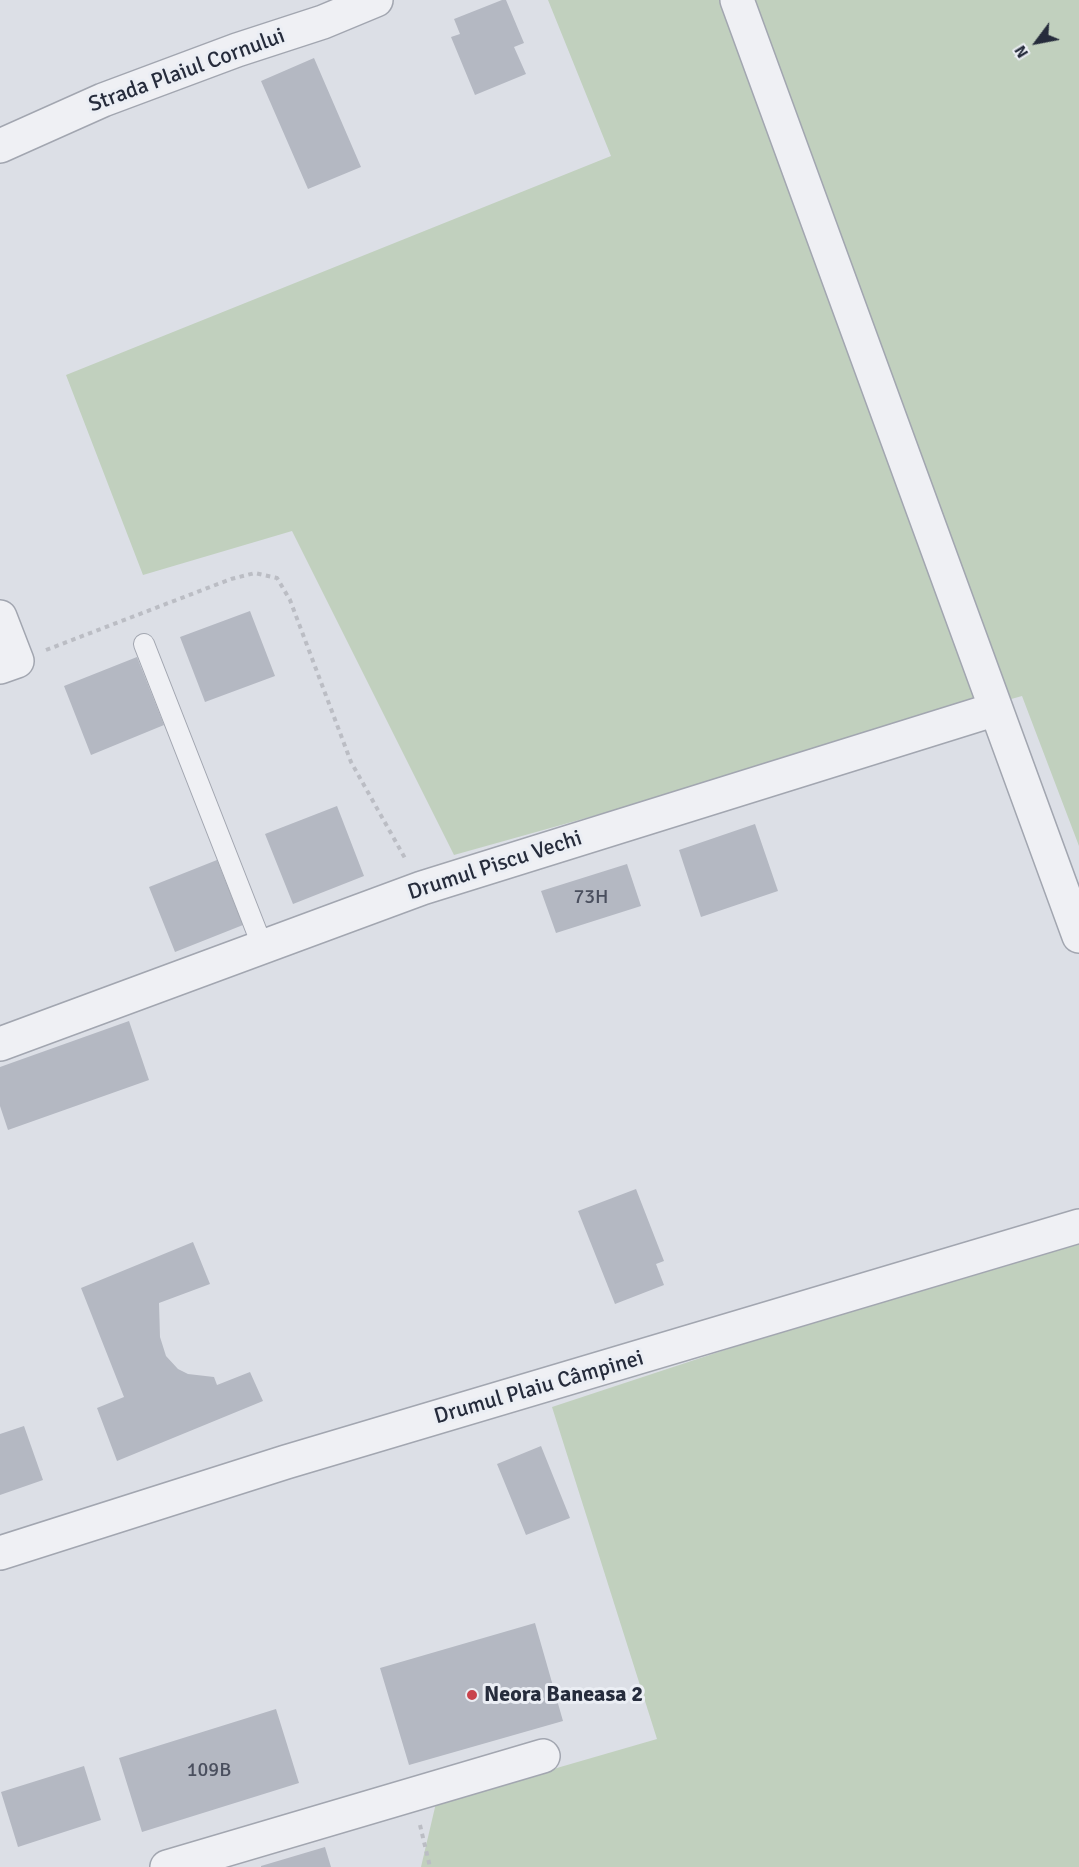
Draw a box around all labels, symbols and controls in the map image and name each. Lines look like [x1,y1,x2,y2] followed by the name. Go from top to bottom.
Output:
[1007,12,1067,72] north arrow
[85,23,289,119] street label: Strada Plaiul Cornului
[1010,42,1033,62] text: N
[405,825,585,907] street label: Drumul Piscu Vechi
[573,886,609,910] house number: 73H
[431,1345,647,1431] street label: Drumul Plaiu Câmpinei
[484,1682,643,1708] place label: Neora Baneasa 2
[465,1688,479,1702] marker: Neora Baneasa 2
[187,1759,231,1783] house number: 109B

